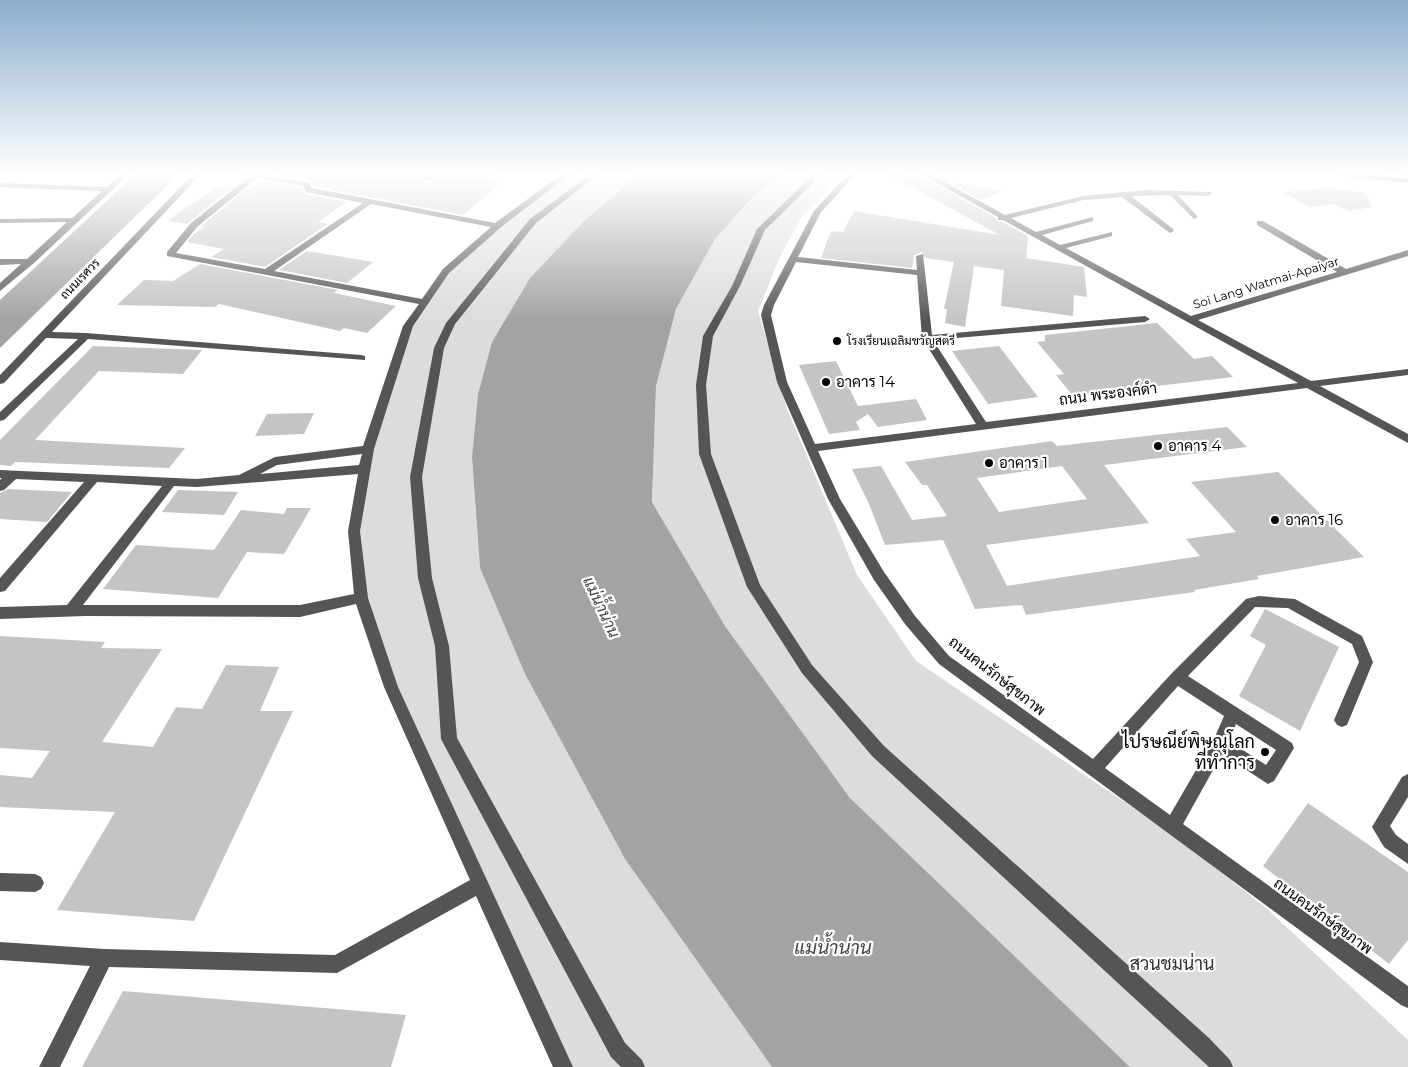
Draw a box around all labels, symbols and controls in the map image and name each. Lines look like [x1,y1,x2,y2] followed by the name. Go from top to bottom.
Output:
[1191,253,1341,312] street label: Soi Lang Watmai-Apaiyar
[57,255,103,302] street label: ถนนเรศวร
[846,333,955,348] place label: โรงเรียนเฉลิมขวัญสตรี
[831,335,843,347] marker: โรงเรียนเฉลิมขวัญสตรี
[836,372,895,391] place label: อาคาร 14
[820,376,832,388] marker: อาคาร 14
[1058,378,1158,409] street label: ถนน พระองค์ดำ
[1168,436,1222,455] place label: อาคาร 4
[1152,440,1164,452] marker: อาคาร 4
[999,453,1048,472] place label: อาคาร 1
[983,457,995,469] marker: อาคาร 1
[1285,510,1343,529] place label: อาคาร 16
[1269,514,1281,526] marker: อาคาร 16
[579,572,628,641] water label: แม่น้ำน่าน
[944,632,1049,721] street label: ถนนคนรักษ์สุขภาพ
[1120,729,1255,774] place label: ไปรษณีย์พิษณุโลก ที่ทำการ
[1259,746,1271,758] marker: ไปรษณีย์พิษณุโลก ที่ทำการ
[1269,873,1376,959] street label: ถนนคนรักษ์สุขภาพ
[794,932,872,959] water label: แม่น้ำน่าน
[1130,952,1214,975] park label: สวนชมน่าน

